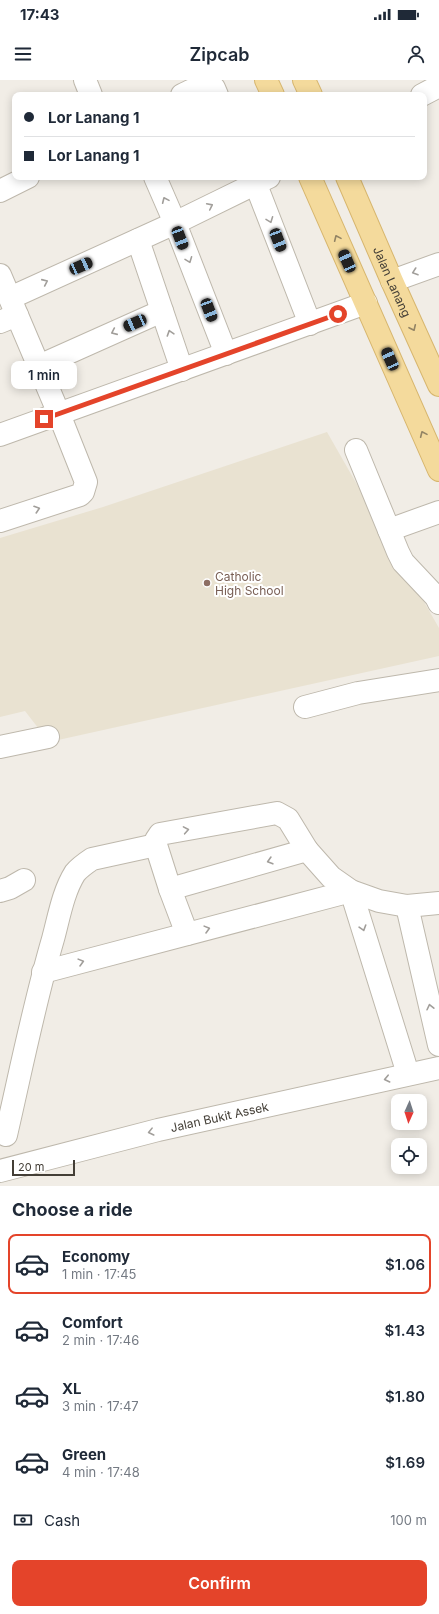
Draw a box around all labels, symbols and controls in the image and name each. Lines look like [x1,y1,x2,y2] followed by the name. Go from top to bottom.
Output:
[20,5,60,24] text: 17:43
[12,43,34,65] icon: menu
[405,43,427,65] icon: person
[190,44,249,65] text: Zipcab
[48,108,139,127] text: Lor Lanang 1
[48,146,139,165] text: Lor Lanang 1
[162,197,170,205] one-way arrow
[206,203,213,211] one-way arrow
[266,217,274,224] one-way arrow
[170,225,190,251] car
[268,227,288,253] car
[334,235,342,243] one-way arrow
[370,244,415,319] street label: Jalan Lanang
[337,248,357,274] car
[68,256,94,276] car
[185,256,193,263] one-way arrow
[412,268,419,276] one-way arrow
[41,279,49,287] one-way arrow
[199,297,219,323] car
[329,305,347,323] route start
[122,313,148,333] car
[408,324,416,332] one-way arrow
[110,327,118,335] one-way arrow
[166,329,174,336] one-way arrow
[380,346,400,372] car
[11,361,77,389] callout: 1 min
[28,367,60,383] text: 1 min
[35,410,53,428] route end
[420,431,428,438] one-way arrow
[33,506,40,514] one-way arrow
[215,569,284,598] place label: Catholic High School
[202,578,212,588] marker: Catholic High School
[183,826,189,834] one-way arrow
[267,856,274,865] one-way arrow
[358,924,367,931] one-way arrow
[204,925,210,933] one-way arrow
[78,958,84,966] one-way arrow
[427,1004,435,1011] one-way arrow
[384,1074,391,1083] one-way arrow
[391,1094,427,1130] north arrow
[391,1094,427,1174] map controls
[169,1098,270,1135] street label: Jalan Bukit Assek
[148,1127,154,1135] one-way arrow
[391,1138,427,1174] button: locate
[12,1158,75,1177] scale bar
[18,1160,44,1174] text: 20 m
[12,1199,133,1220] text: Choose a ride
[14,1246,50,1282] icon: car
[62,1247,130,1266] text: Economy
[385,1255,425,1274] text: $1.06
[62,1266,136,1282] text: 1 min · 17:45
[14,1312,50,1348] icon: car
[62,1313,123,1332] text: Comfort
[385,1321,425,1340] text: $1.43
[62,1332,139,1348] text: 2 min · 17:46
[14,1378,50,1414] icon: car
[62,1379,82,1398] text: XL
[385,1387,425,1406] text: $1.80
[62,1398,139,1414] text: 3 min · 17:47
[14,1444,50,1480] icon: car
[62,1445,106,1464] text: Green
[385,1453,425,1472] text: $1.69
[62,1464,140,1480] text: 4 min · 17:48
[12,1509,34,1531] icon: cash
[44,1511,80,1530] text: Cash
[390,1512,427,1528] text: 100 m
[12,1560,427,1606] button: Confirm

